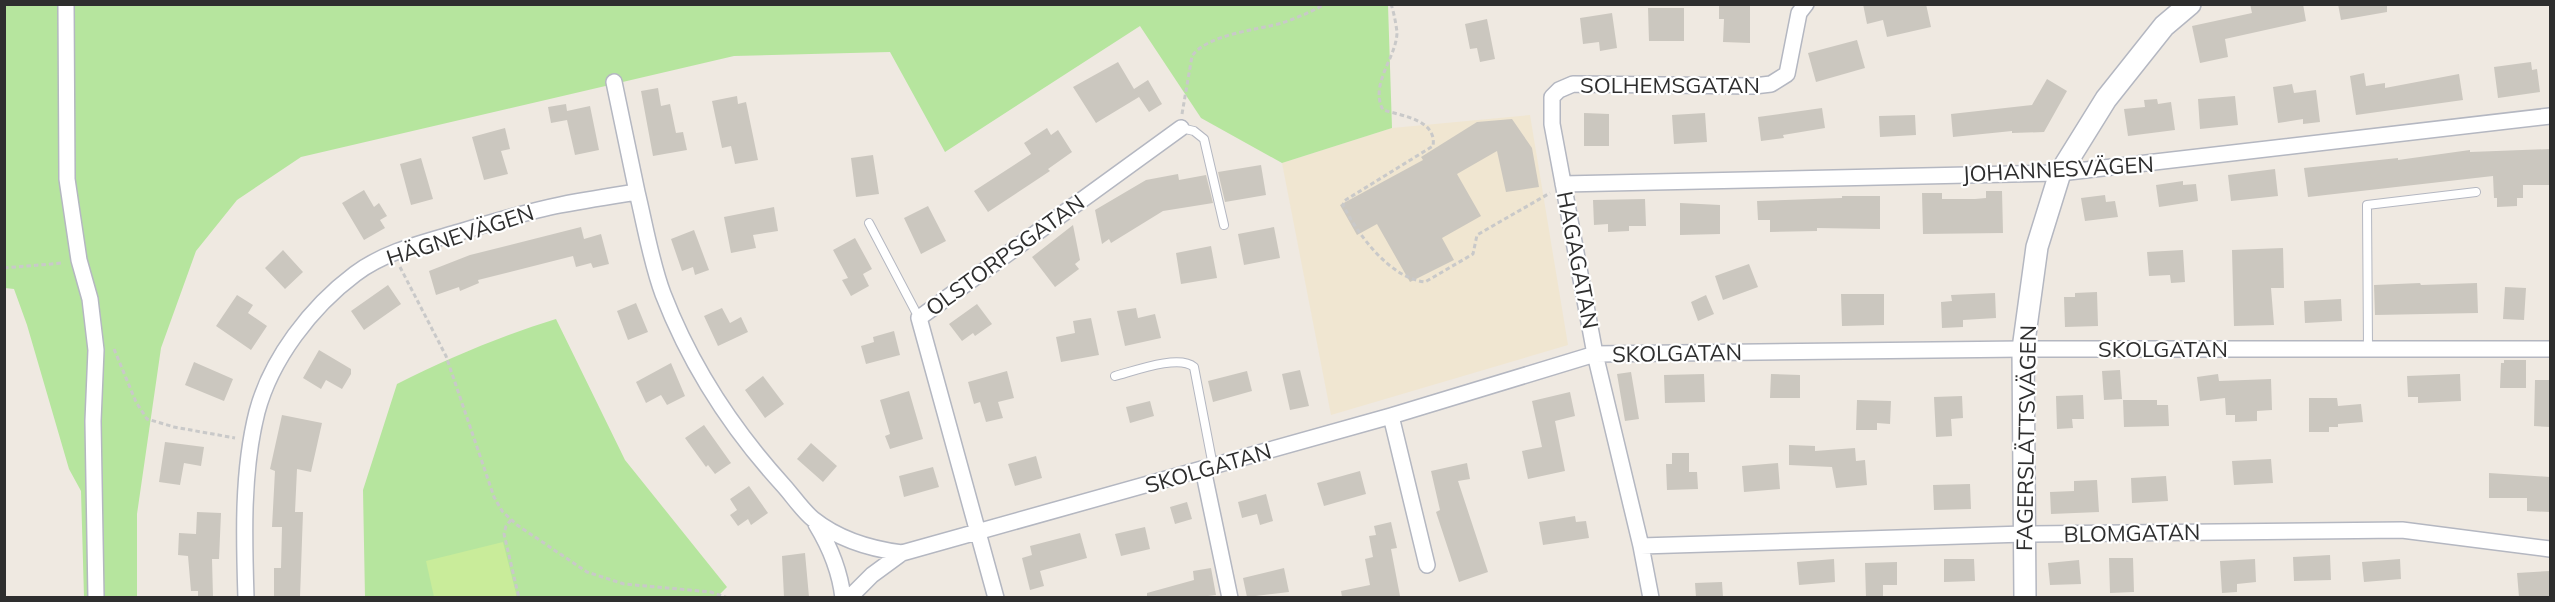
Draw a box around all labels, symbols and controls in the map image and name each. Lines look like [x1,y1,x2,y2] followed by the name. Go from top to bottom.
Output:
[1580,71,1760,99] street label: SOLHEMSGATAN
[1962,150,2154,188] street label: JOHANNESVÄGEN
[920,188,1090,322] street label: OLSTORPSGATAN
[1551,189,1605,331] street label: HAGAGATAN
[383,198,537,272] street label: HÄGNEVÄGEN
[2010,325,2042,551] street label: FAGERSLÄTTSVÄGEN
[2098,335,2228,363] street label: SKOLGATAN
[1612,338,1742,368] street label: SKOLGATAN
[1142,437,1274,499] street label: SKOLGATAN
[2063,518,2201,548] street label: BLOMGATAN

